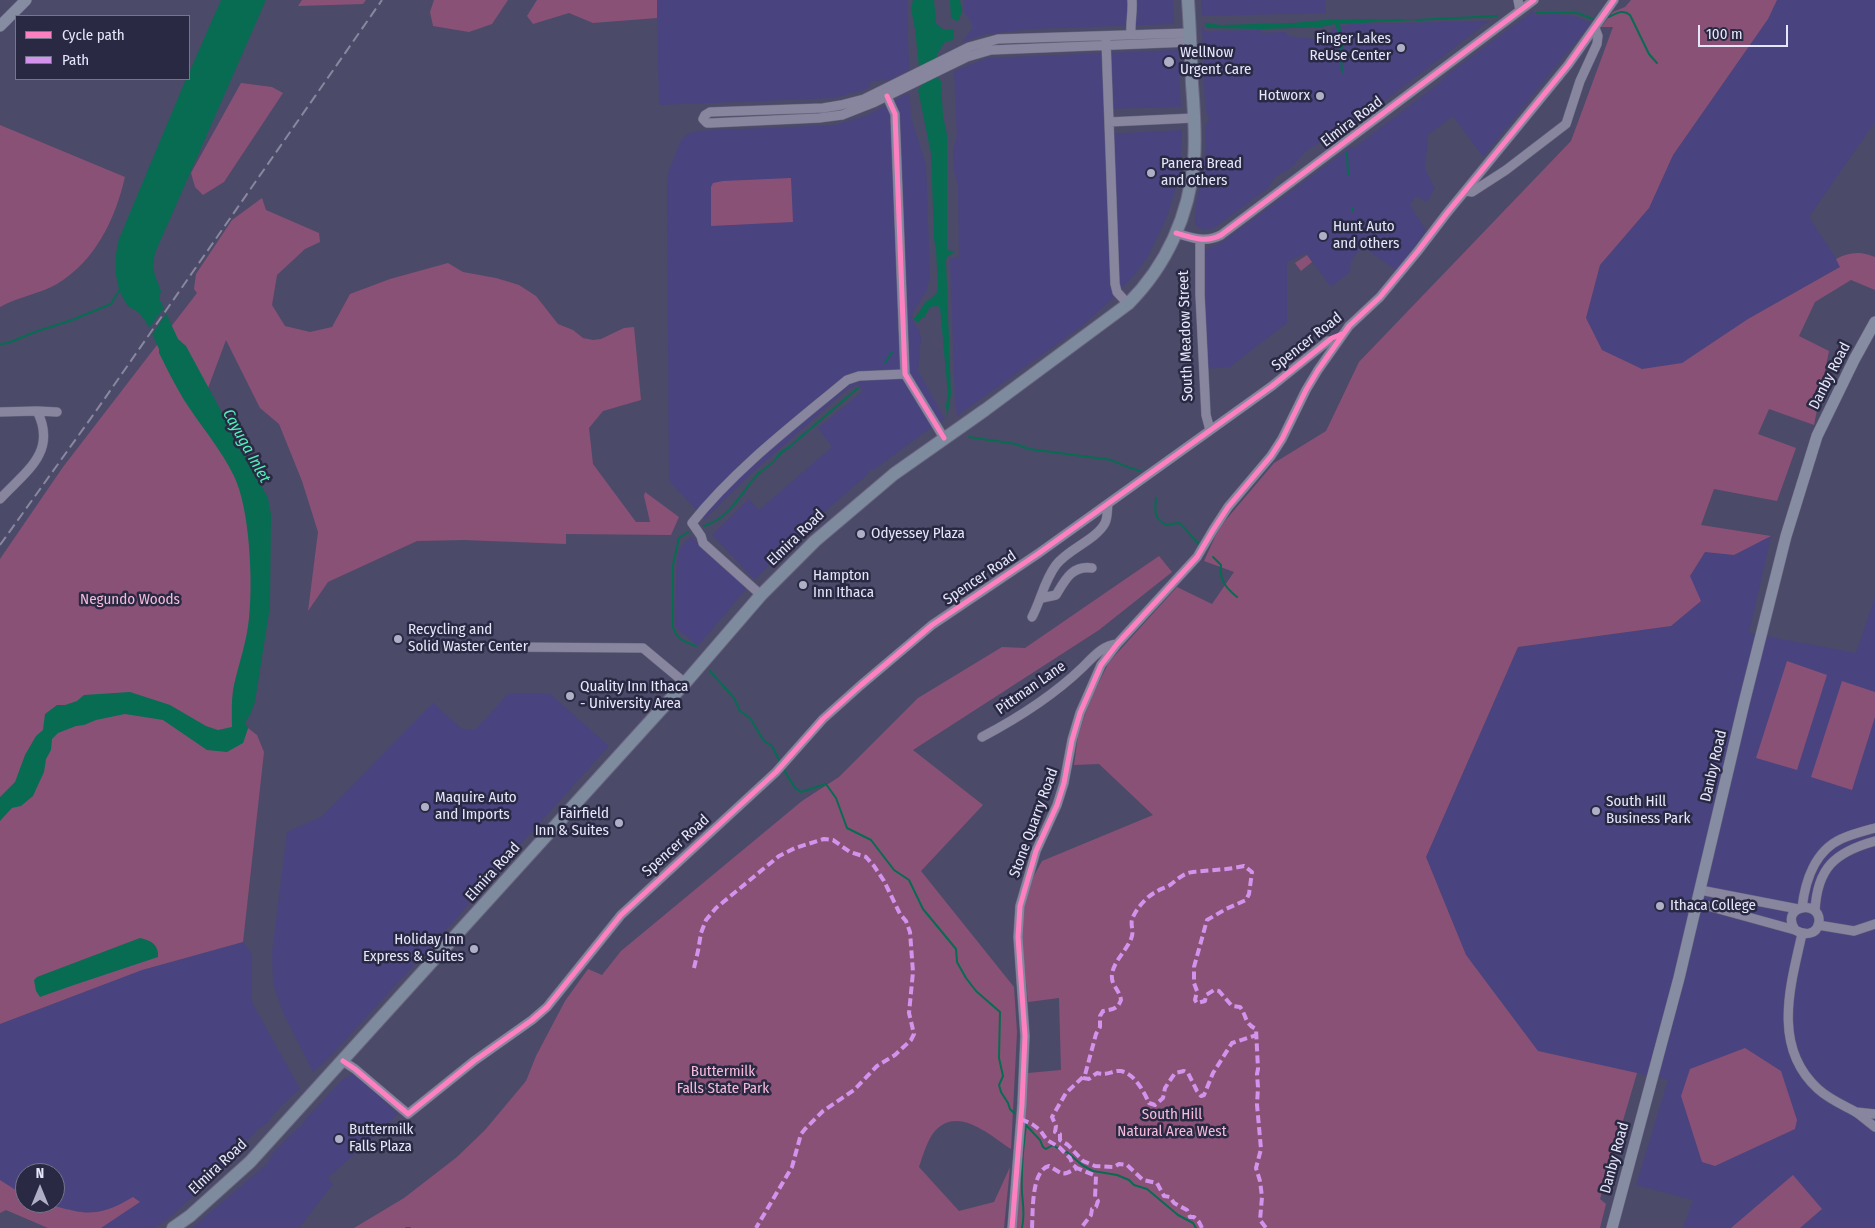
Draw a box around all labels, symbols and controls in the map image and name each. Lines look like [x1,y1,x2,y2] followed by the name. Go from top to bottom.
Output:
[15,15,190,80] legend
[1700,15,1790,47] scale bar
[1706,25,1743,43] text: 100 m
[62,26,125,44] text: Cycle path
[1310,30,1391,65] place label: Finger Lakes ReUse Center
[1395,42,1407,54] marker: Finger Lakes ReUse Center
[1180,44,1251,79] place label: WellNow Urgent Care
[62,51,89,69] text: Path
[1162,55,1176,69] marker: WellNow Urgent Care
[1259,87,1310,105] place label: Hotworx
[1314,90,1326,102] marker: Hotworx
[1317,93,1387,151] street label: Elmira Road
[1161,155,1242,190] place label: Panera Bread and others
[1145,167,1157,179] marker: Panera Bread and others
[1333,218,1399,253] place label: Hunt Auto and others
[1317,230,1329,242] marker: Hunt Auto and others
[1175,270,1197,402] street label: South Meadow Street
[1268,309,1346,375] street label: Spencer Road
[1805,339,1855,413] street label: Danby Road
[218,406,274,486] water label: Cayuga Inlet
[764,506,828,570] street label: Elmira Road
[871,525,965,543] place label: Odyessey Plaza
[855,528,867,540] marker: Odyessey Plaza
[940,547,1020,609] street label: Spencer Road
[813,567,874,602] place label: Hampton Inn Ithaca
[797,579,809,591] marker: Hampton Inn Ithaca
[80,591,180,609] park label: Negundo Woods
[408,621,528,656] place label: Recycling and Solid Waster Center
[392,633,404,645] marker: Recycling and Solid Waster Center
[993,657,1069,719] street label: Pittman Lane
[580,678,688,713] place label: Quality Inn Ithaca - University Area
[564,690,576,702] marker: Quality Inn Ithaca - University Area
[1697,728,1731,804] street label: Danby Road
[1006,766,1062,880] street label: Stone Quarry Road
[435,789,517,824] place label: Maquire Auto and Imports
[1606,793,1690,828] place label: South Hill Business Park
[419,801,431,813] marker: Maquire Auto and Imports
[535,805,609,840] place label: Fairfield Inn & Suites
[1590,805,1602,817] marker: South Hill Business Park
[639,811,713,881] street label: Spencer Road
[613,817,625,829] marker: Fairfield Inn & Suites
[462,839,524,905] street label: Elmira Road
[1670,897,1756,915] place label: Ithaca College
[1654,900,1666,912] marker: Ithaca College
[363,931,464,966] place label: Holiday Inn Express & Suites
[468,943,480,955] marker: Holiday Inn Express & Suites
[677,1063,769,1098] park label: Buttermilk Falls State Park
[1117,1106,1227,1141] park label: South Hill Natural Area West
[1597,1120,1633,1196] street label: Danby Road
[349,1121,414,1156] place label: Buttermilk Falls Plaza
[333,1133,345,1145] marker: Buttermilk Falls Plaza
[185,1136,251,1198] street label: Elmira Road
[15,1163,65,1213] north arrow
[36,1165,44,1182] text: N

